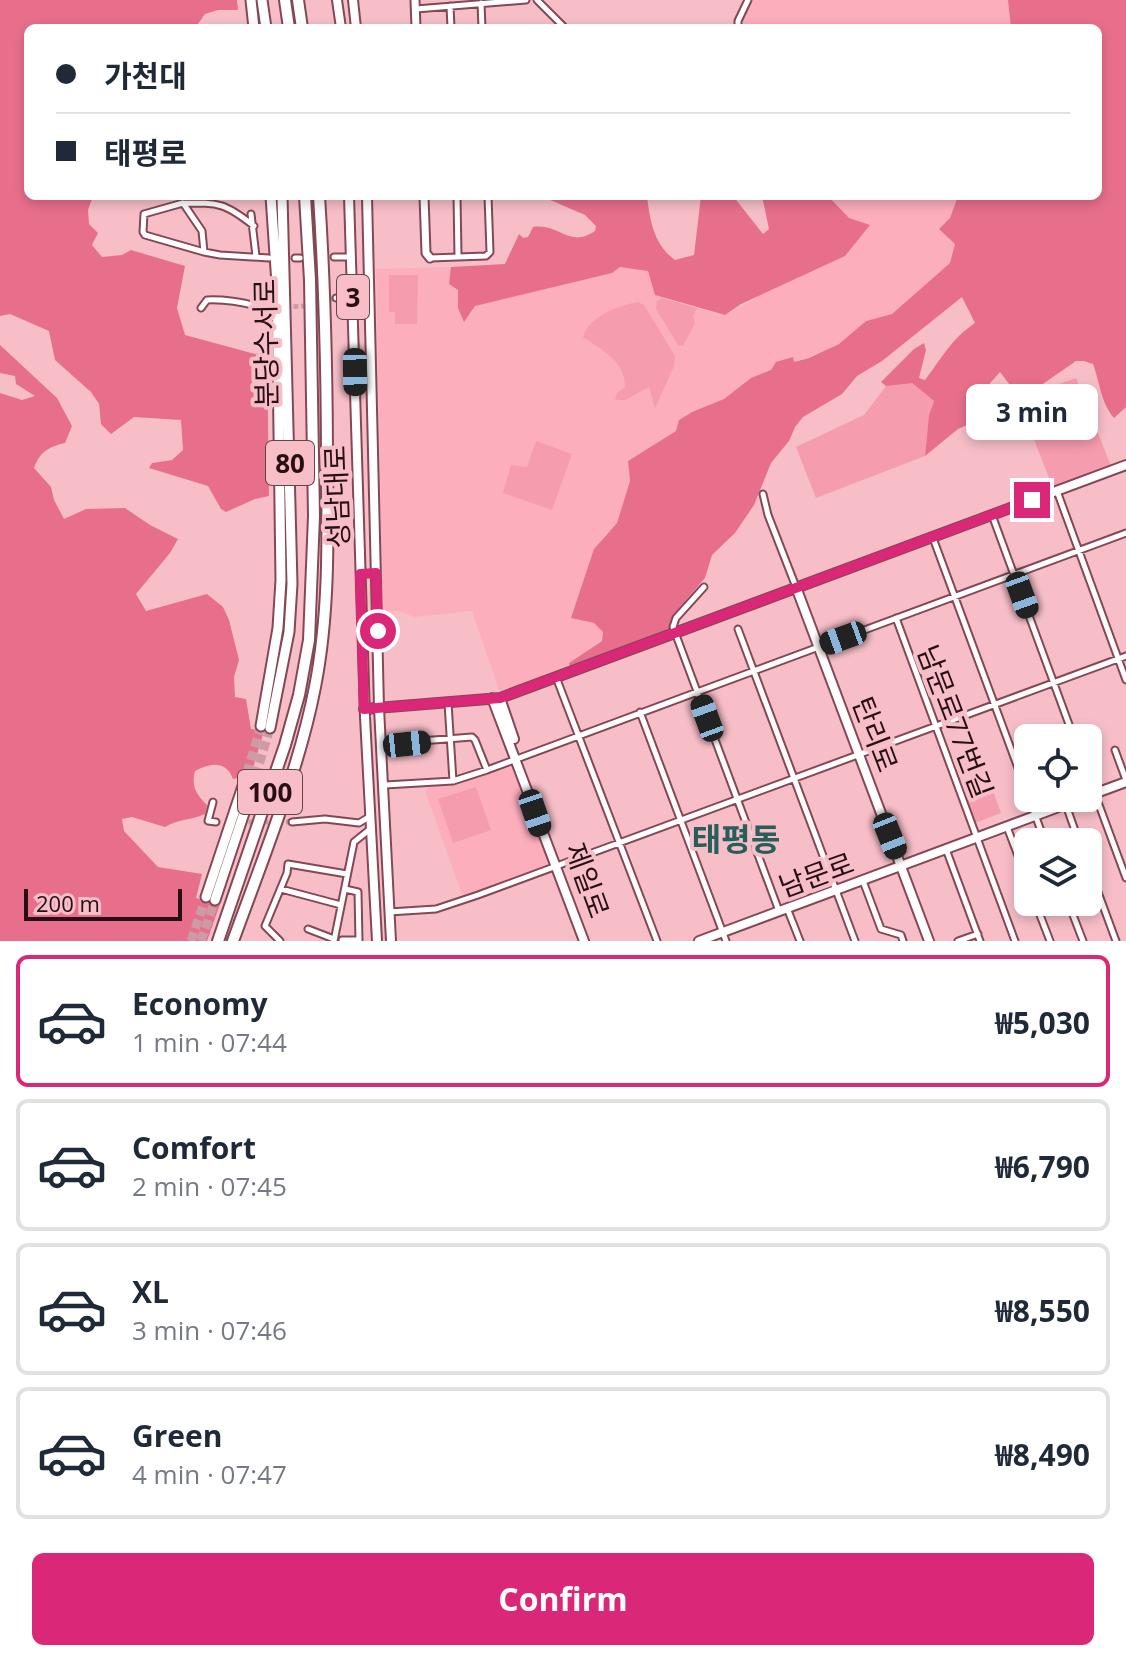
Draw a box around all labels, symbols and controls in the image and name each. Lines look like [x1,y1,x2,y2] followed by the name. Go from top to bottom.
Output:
[104,55,187,96] text: 가천대
[104,132,187,173] text: 태평로
[337,275,369,319] road number: 3
[245,278,285,408] street label: 분당수서로
[343,348,367,396] car
[966,384,1098,440] callout: 3 min
[996,394,1068,430] text: 3 min
[266,441,314,485] road number: 80
[315,445,357,549] street label: 성남대로
[1014,482,1050,518] route end
[1003,568,1041,622] car
[360,613,396,649] route start
[816,619,870,657] car
[909,639,1003,803] street label: 남문로77번길
[688,691,726,745] car
[844,691,908,777] street label: 탄리로
[1014,724,1102,916] map controls
[1014,724,1102,812] button: locate
[382,730,432,758] car
[238,770,302,814] road number: 100
[516,786,554,840] car
[870,809,910,863] car
[692,817,780,860] district label: 태평동
[1014,828,1102,916] button: layers
[557,837,619,923] street label: 제일로
[773,843,859,905] street label: 남문로
[24,885,182,921] scale bar
[36,888,100,918] text: 200 m
[132,983,268,1024] text: Economy
[36,985,108,1057] icon: car
[995,1002,1090,1043] text: ₩5,030
[132,1024,287,1060] text: 1 min · 07:44
[132,1127,256,1168] text: Comfort
[36,1129,108,1201] icon: car
[995,1146,1090,1187] text: ₩6,790
[132,1168,287,1204] text: 2 min · 07:45
[132,1271,169,1312] text: XL
[36,1273,108,1345] icon: car
[995,1290,1090,1331] text: ₩8,550
[132,1312,287,1348] text: 3 min · 07:46
[132,1415,223,1456] text: Green
[36,1417,108,1489] icon: car
[995,1434,1090,1475] text: ₩8,490
[132,1456,287,1492] text: 4 min · 07:47
[32,1553,1094,1645] button: Confirm

